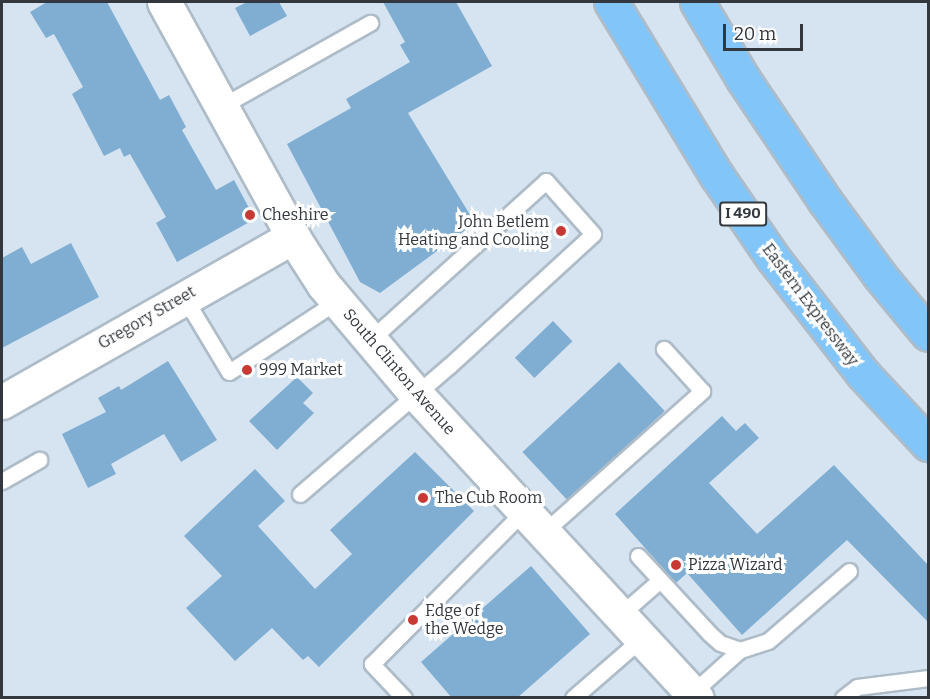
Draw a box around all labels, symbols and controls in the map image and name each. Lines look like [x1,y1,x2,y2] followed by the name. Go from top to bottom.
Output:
[726,12,806,50] scale bar
[734,23,776,45] text: 20 m
[719,202,767,226] road number: I 490
[262,205,328,225] place label: Cheshire
[243,208,257,222] marker: Cheshire
[398,212,549,250] place label: John Betlem Heating and Cooling
[554,224,568,238] marker: John Betlem Heating and Cooling
[758,240,862,370] street label: Eastern Expressway
[95,282,199,354] street label: Gregory Street
[339,305,459,439] street label: South Clinton Avenue
[259,360,343,380] place label: 999 Market
[240,363,254,377] marker: 999 Market
[435,488,542,508] place label: The Cub Room
[416,491,430,505] marker: The Cub Room
[688,555,783,575] place label: Pizza Wizard
[669,558,683,572] marker: Pizza Wizard
[425,601,503,639] place label: Edge of the Wedge
[406,613,420,627] marker: Edge of the Wedge

